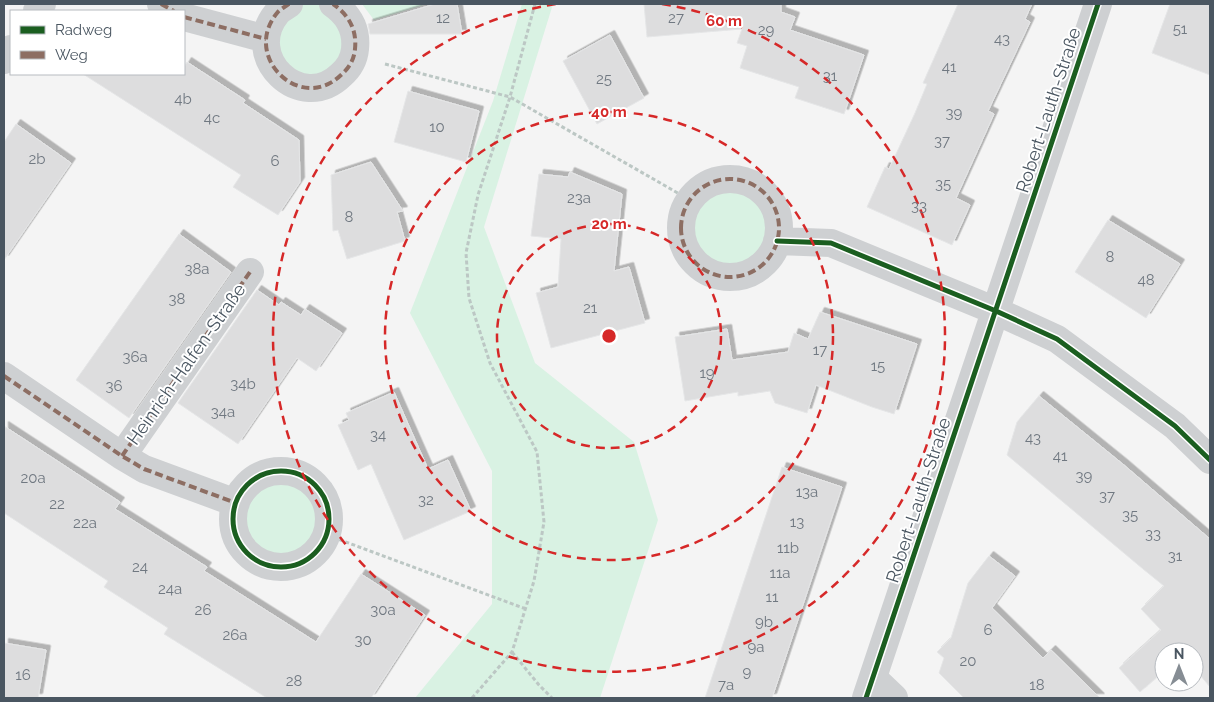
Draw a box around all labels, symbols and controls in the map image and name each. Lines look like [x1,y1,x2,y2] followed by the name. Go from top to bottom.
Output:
[436,9,450,27] house number: 12
[668,9,684,27] house number: 27
[10,10,185,75] legend
[706,12,742,30] text: 60 m
[1173,20,1188,38] house number: 51
[55,21,112,39] text: Radweg
[758,21,775,39] house number: 29
[1011,24,1085,195] street label: Robert-Lauth-Straße
[994,30,1010,48] house number: 43
[55,46,88,64] text: Weg
[942,58,957,76] house number: 41
[823,67,838,85] house number: 31
[596,70,612,88] house number: 25
[174,90,192,108] house number: 4b
[591,103,627,121] text: 40 m
[946,104,963,122] house number: 39
[204,109,220,127] house number: 4c
[429,118,445,136] house number: 10
[934,132,950,150] house number: 37
[28,150,46,168] house number: 2b
[270,152,280,170] house number: 6
[935,175,951,193] house number: 35
[567,189,591,207] house number: 23a
[911,197,927,215] house number: 33
[345,208,354,226] house number: 8
[591,215,627,233] text: 20 m
[1106,248,1115,266] house number: 8
[184,260,210,278] house number: 38a
[1137,271,1155,289] house number: 48
[122,279,250,449] street label: Heinrich-Halfen-Straße
[169,290,186,308] house number: 38
[583,299,598,317] house number: 21
[600,327,618,345] centre of rings
[813,341,827,359] house number: 17
[122,348,148,366] house number: 36a
[871,357,885,375] house number: 15
[699,364,715,382] house number: 19
[230,375,256,393] house number: 34b
[105,377,123,395] house number: 36
[211,403,235,421] house number: 34a
[881,414,955,585] street label: Robert-Lauth-Straße
[370,426,386,444] house number: 34
[1025,429,1041,447] house number: 43
[1053,447,1068,465] house number: 41
[1076,467,1093,485] house number: 39
[20,469,46,487] house number: 20a
[796,483,818,501] house number: 13a
[1099,487,1115,505] house number: 37
[418,491,434,509] house number: 32
[49,495,65,513] house number: 22
[1122,506,1138,524] house number: 35
[790,513,804,531] house number: 13
[73,514,97,532] house number: 22a
[1145,525,1161,543] house number: 33
[777,539,799,557] house number: 11b
[1168,547,1183,565] house number: 31
[132,558,148,576] house number: 24
[769,564,791,582] house number: 11a
[158,580,182,598] house number: 24a
[766,588,779,606] house number: 11
[195,601,211,619] house number: 26
[370,601,396,619] house number: 30a
[755,613,773,631] house number: 9b
[983,621,993,639] house number: 6
[222,626,248,644] house number: 26a
[354,631,372,649] house number: 30
[748,638,764,656] house number: 9a
[1154,642,1204,692] north arrow
[1174,646,1184,662] text: N
[960,652,977,670] house number: 20
[743,663,752,681] house number: 9
[15,666,31,684] house number: 16
[286,672,302,690] house number: 28
[718,676,734,694] house number: 7a
[1029,676,1045,694] house number: 18

